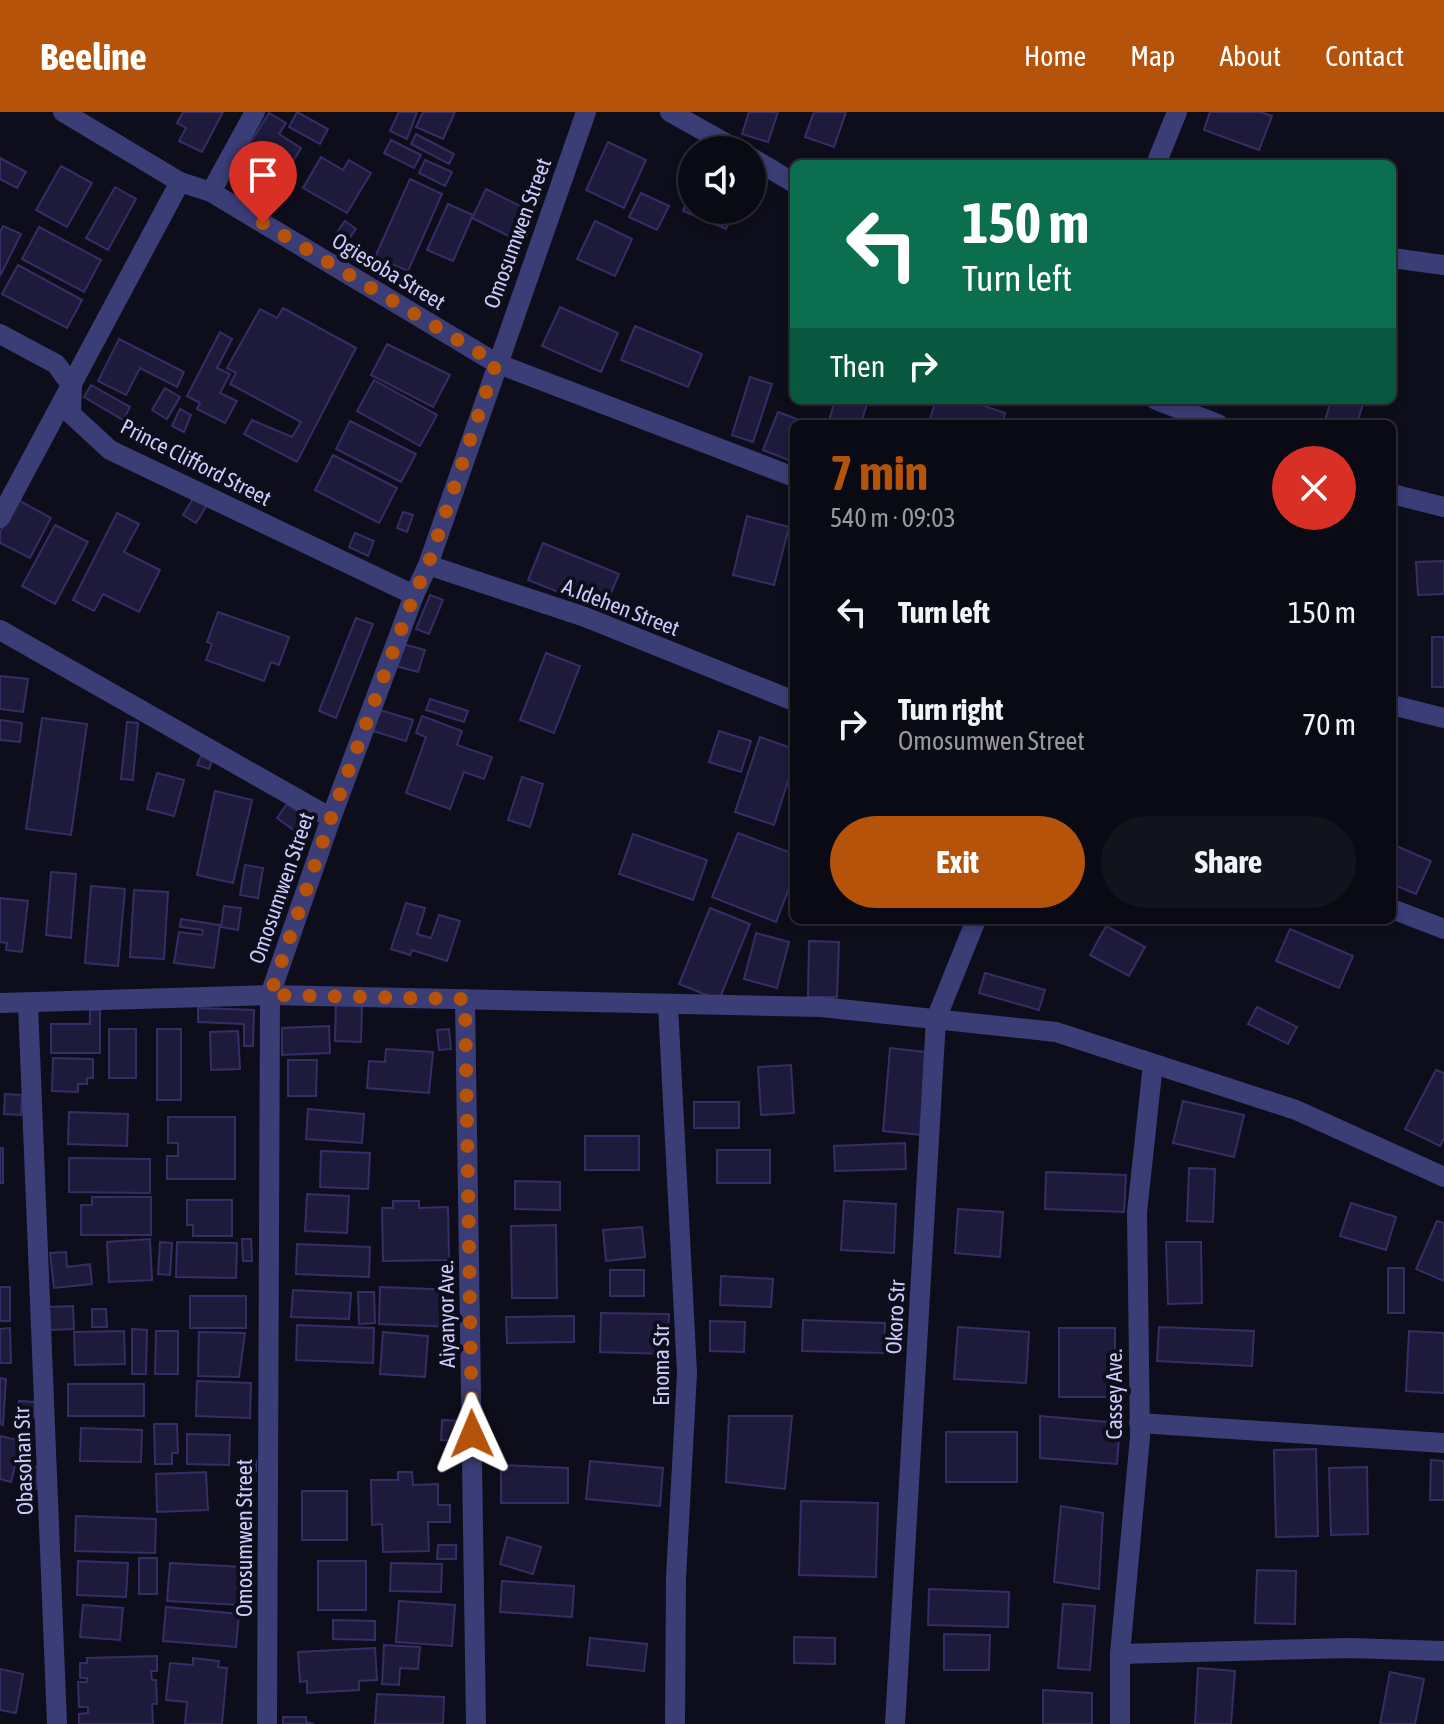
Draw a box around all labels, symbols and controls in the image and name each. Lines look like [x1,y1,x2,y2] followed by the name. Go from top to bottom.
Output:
[40,35,147,78] text: Beeline
[1024,40,1086,72] text: Home
[1130,40,1175,72] text: Map
[1219,40,1281,72] text: About
[1325,40,1404,72] text: Contact
[678,136,766,224] map controls
[678,136,766,224] button: sound
[229,141,297,223] pin
[241,153,285,197] icon: arrive
[478,154,556,312] street label: Omosumwen Street
[962,191,1089,255] text: 150 m
[830,192,934,296] icon: left
[328,227,450,315] street label: Ogiesoba Street
[962,257,1072,299] text: Turn left
[901,344,945,388] icon: right
[830,349,885,383] text: Then
[116,413,276,511] street label: Prince Clifford Street
[830,445,928,500] text: 7 min
[1272,446,1356,530] button: close
[830,503,956,533] text: 540 m · 09:03
[559,573,683,641] street label: A.Idehen Street
[830,590,874,634] icon: left
[898,595,990,629] text: Turn left
[1288,595,1356,629] text: 150 m
[898,692,1004,726] text: Turn right
[830,702,874,746] icon: right
[1302,707,1356,741] text: 70 m
[898,726,1085,756] text: Omosumwen Street
[243,809,319,967] street label: Omosumwen Street
[830,816,1085,908] button: Exit
[1101,816,1356,908] button: Share
[432,1260,460,1368] street label: Aiyanyor Ave.
[880,1279,910,1355] street label: Okoro Str
[648,1324,674,1406] street label: Enoma Str
[1101,1348,1127,1440] street label: Cassey Ave.
[430,1392,514,1476] position arrow
[8,1406,38,1516] street label: Obasohan Str
[231,1459,257,1617] street label: Omosumwen Street

